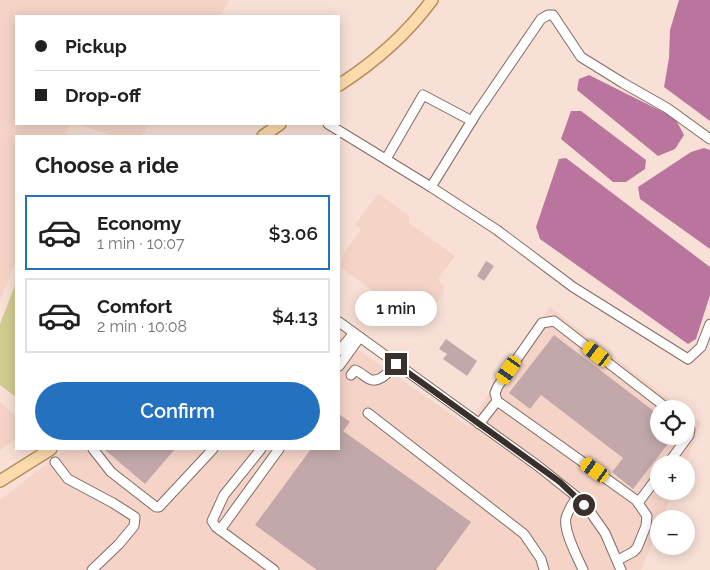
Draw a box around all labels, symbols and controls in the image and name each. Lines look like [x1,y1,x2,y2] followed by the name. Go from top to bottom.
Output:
[65,35,127,57] text: Pickup
[65,84,141,106] text: Drop-off
[35,152,179,178] text: Choose a ride
[37,210,82,255] icon: car
[97,212,181,234] text: Economy
[268,222,318,244] text: $3.06
[97,234,185,253] text: 1 min · 10:07
[355,292,437,326] callout: 1 min
[37,293,82,338] icon: car
[97,295,172,317] text: Comfort
[376,299,416,318] text: 1 min
[272,305,318,327] text: $4.13
[97,317,187,336] text: 2 min · 10:08
[580,339,613,369] car
[385,353,407,375] route end
[494,353,523,387] car
[35,382,320,440] button: Confirm
[650,400,695,555] map controls
[650,400,695,445] button: locate
[578,455,611,485] car
[650,455,695,500] button: +
[573,494,595,516] route start
[650,510,695,555] button: −

